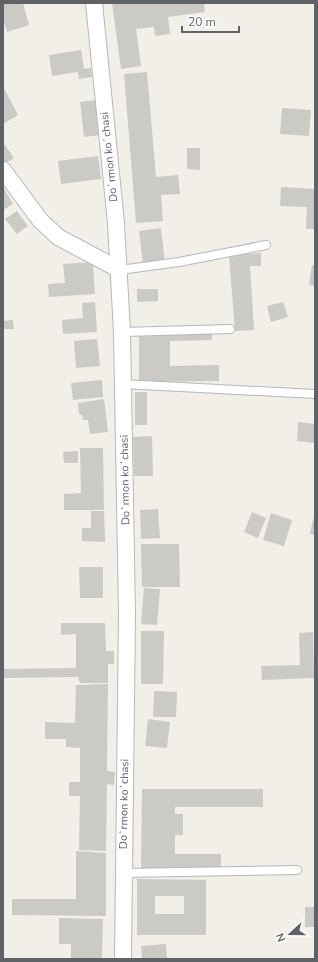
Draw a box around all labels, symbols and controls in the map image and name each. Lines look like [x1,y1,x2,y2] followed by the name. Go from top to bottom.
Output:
[182,8,239,34] scale bar
[188,14,216,30] text: 20 m
[97,111,121,203] street label: Doʻrmon koʻchasi
[117,435,133,525] street label: Doʻrmon koʻchasi
[116,759,132,849] street label: Doʻrmon koʻchasi
[270,914,310,954] north arrow
[273,931,290,944] text: N

